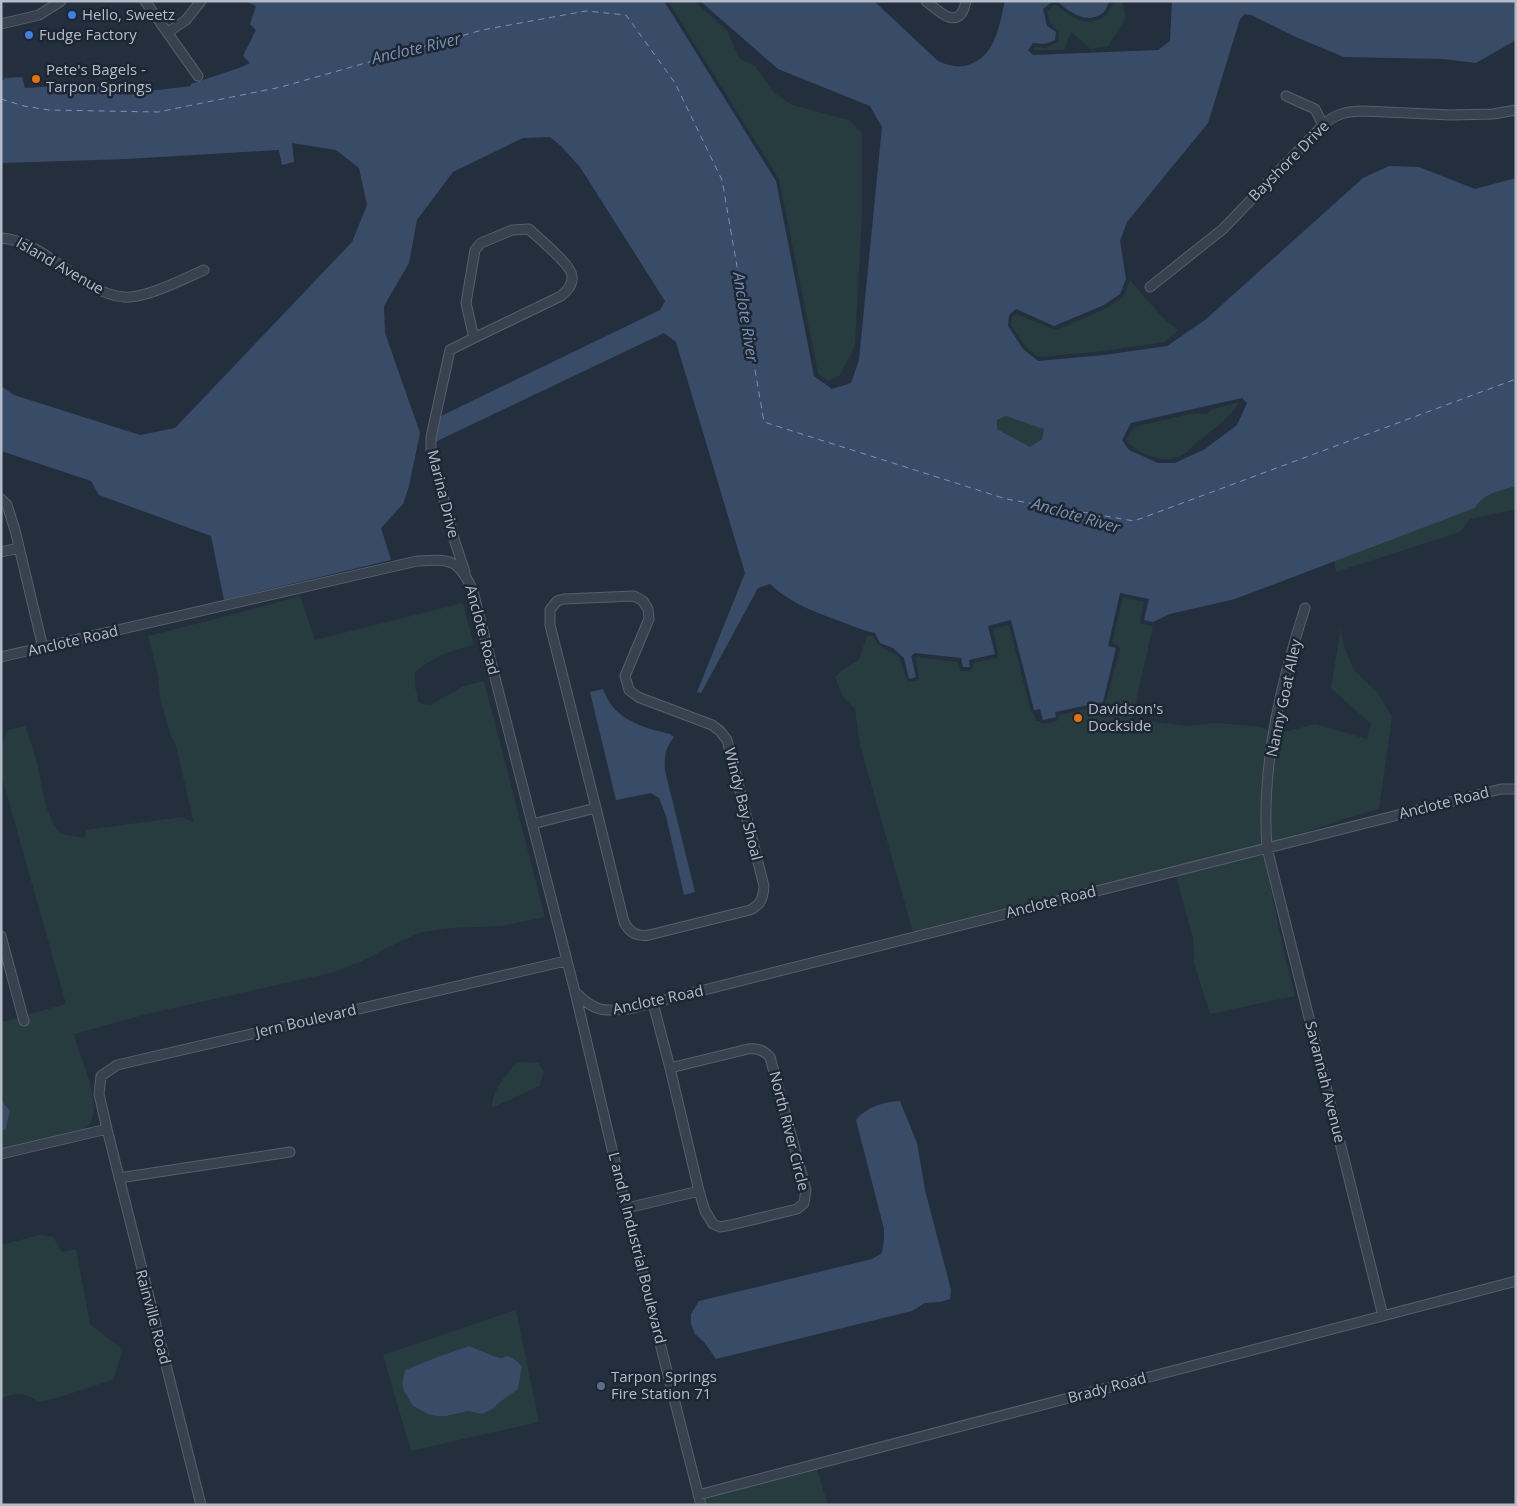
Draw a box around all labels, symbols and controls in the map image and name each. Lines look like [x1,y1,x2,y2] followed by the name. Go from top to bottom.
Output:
[82,4,175,24] place label: Hello, Sweetz
[66,9,78,21] marker: Hello, Sweetz
[39,24,137,44] place label: Fudge Factory
[368,27,463,69] water label: Anclote River
[23,29,35,41] marker: Fudge Factory
[46,59,152,96] place label: Pete's Bagels - Tarpon Springs
[30,73,42,85] marker: Pete's Bagels - Tarpon Springs
[1244,116,1333,205] street label: Bayshore Drive
[13,232,108,298] street label: Island Avenue
[728,269,764,364] water label: Anclote River
[423,448,465,540] street label: Marina Drive
[1028,492,1123,538] water label: Anclote River
[461,583,505,677] street label: Anclote Road
[26,620,120,660] street label: Anclote Road
[1261,637,1305,759] street label: Nanny Goat Alley
[1088,698,1163,735] place label: Davidson's Dockside
[1072,712,1084,724] marker: Davidson's Dockside
[720,745,768,862] street label: Windy Bay Shoal
[1397,781,1491,823] street label: Anclote Road
[1004,880,1098,922] street label: Anclote Road
[611,980,705,1018] street label: Anclote Road
[251,999,358,1042] street label: Jern Boulevard
[1301,1019,1351,1145] street label: Savannah Avenue
[765,1069,815,1193] street label: North River Circle
[604,1150,671,1346] street label: L and R Industrial Boulevard
[132,1267,176,1366] street label: Rainville Road
[611,1366,717,1403] place label: Tarpon Springs Fire Station 71
[1065,1367,1148,1407] street label: Brady Road
[595,1380,607,1392] marker: Tarpon Springs Fire Station 71

